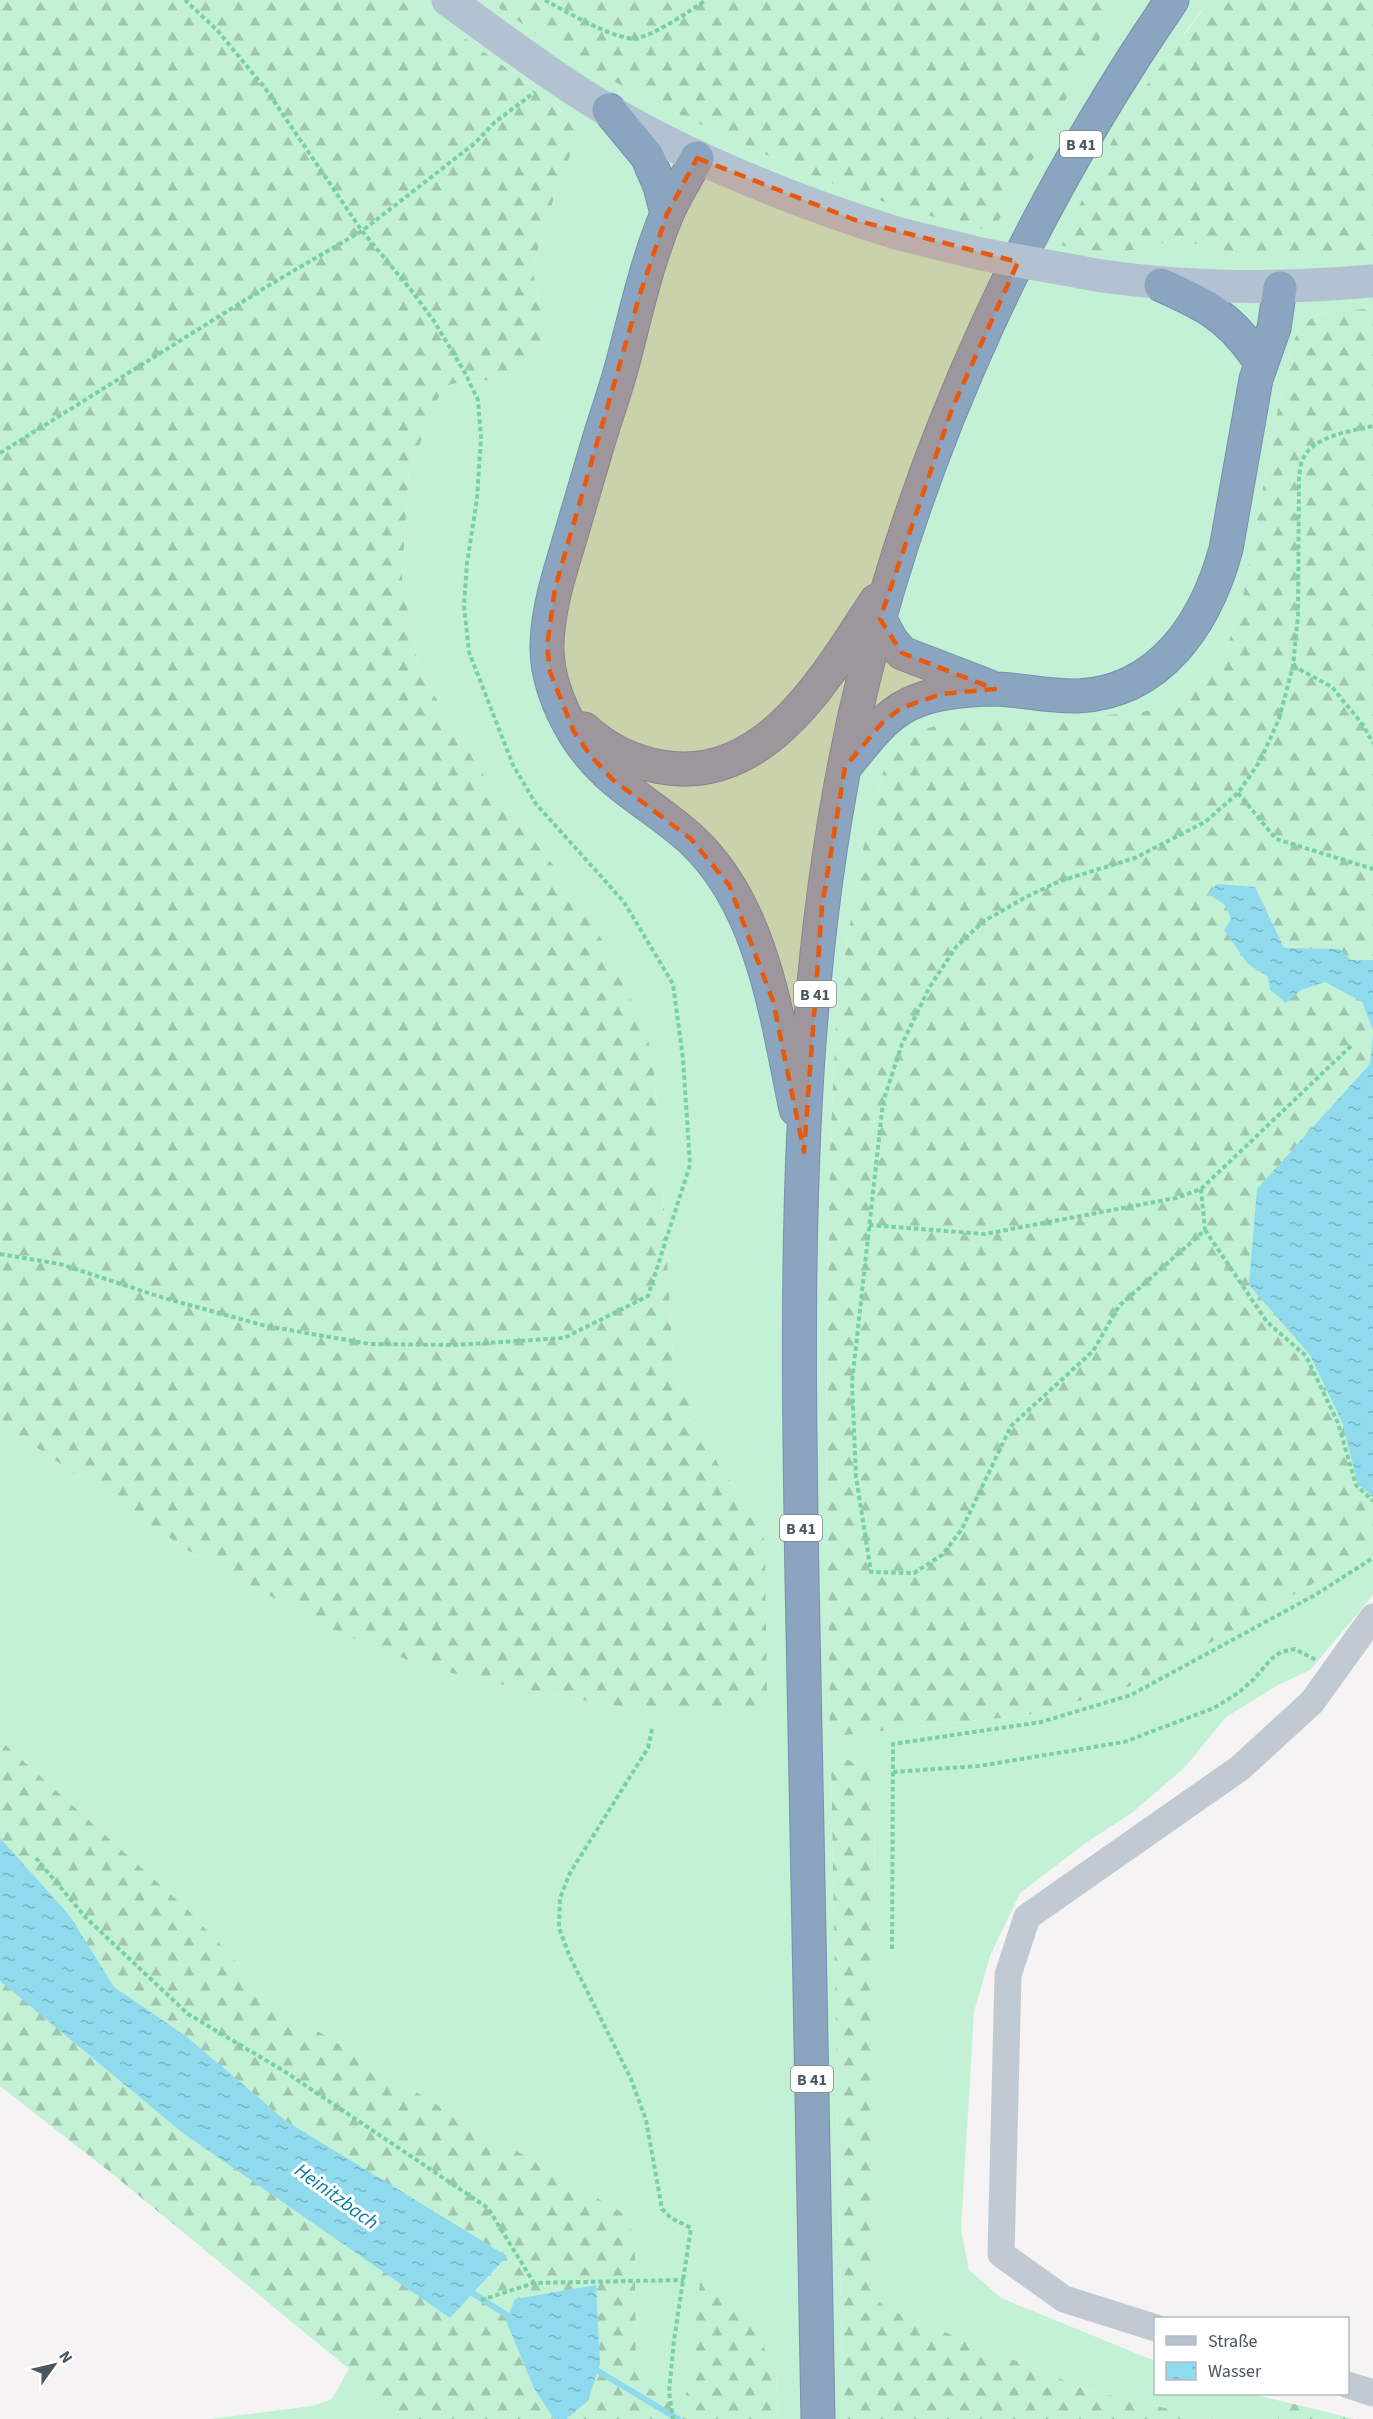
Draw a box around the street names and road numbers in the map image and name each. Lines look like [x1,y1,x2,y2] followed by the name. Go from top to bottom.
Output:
[1060,131,1102,157] road number: B 41
[794,981,836,1007] road number: B 41
[780,1515,822,1541] road number: B 41
[791,2066,833,2092] road number: B 41

